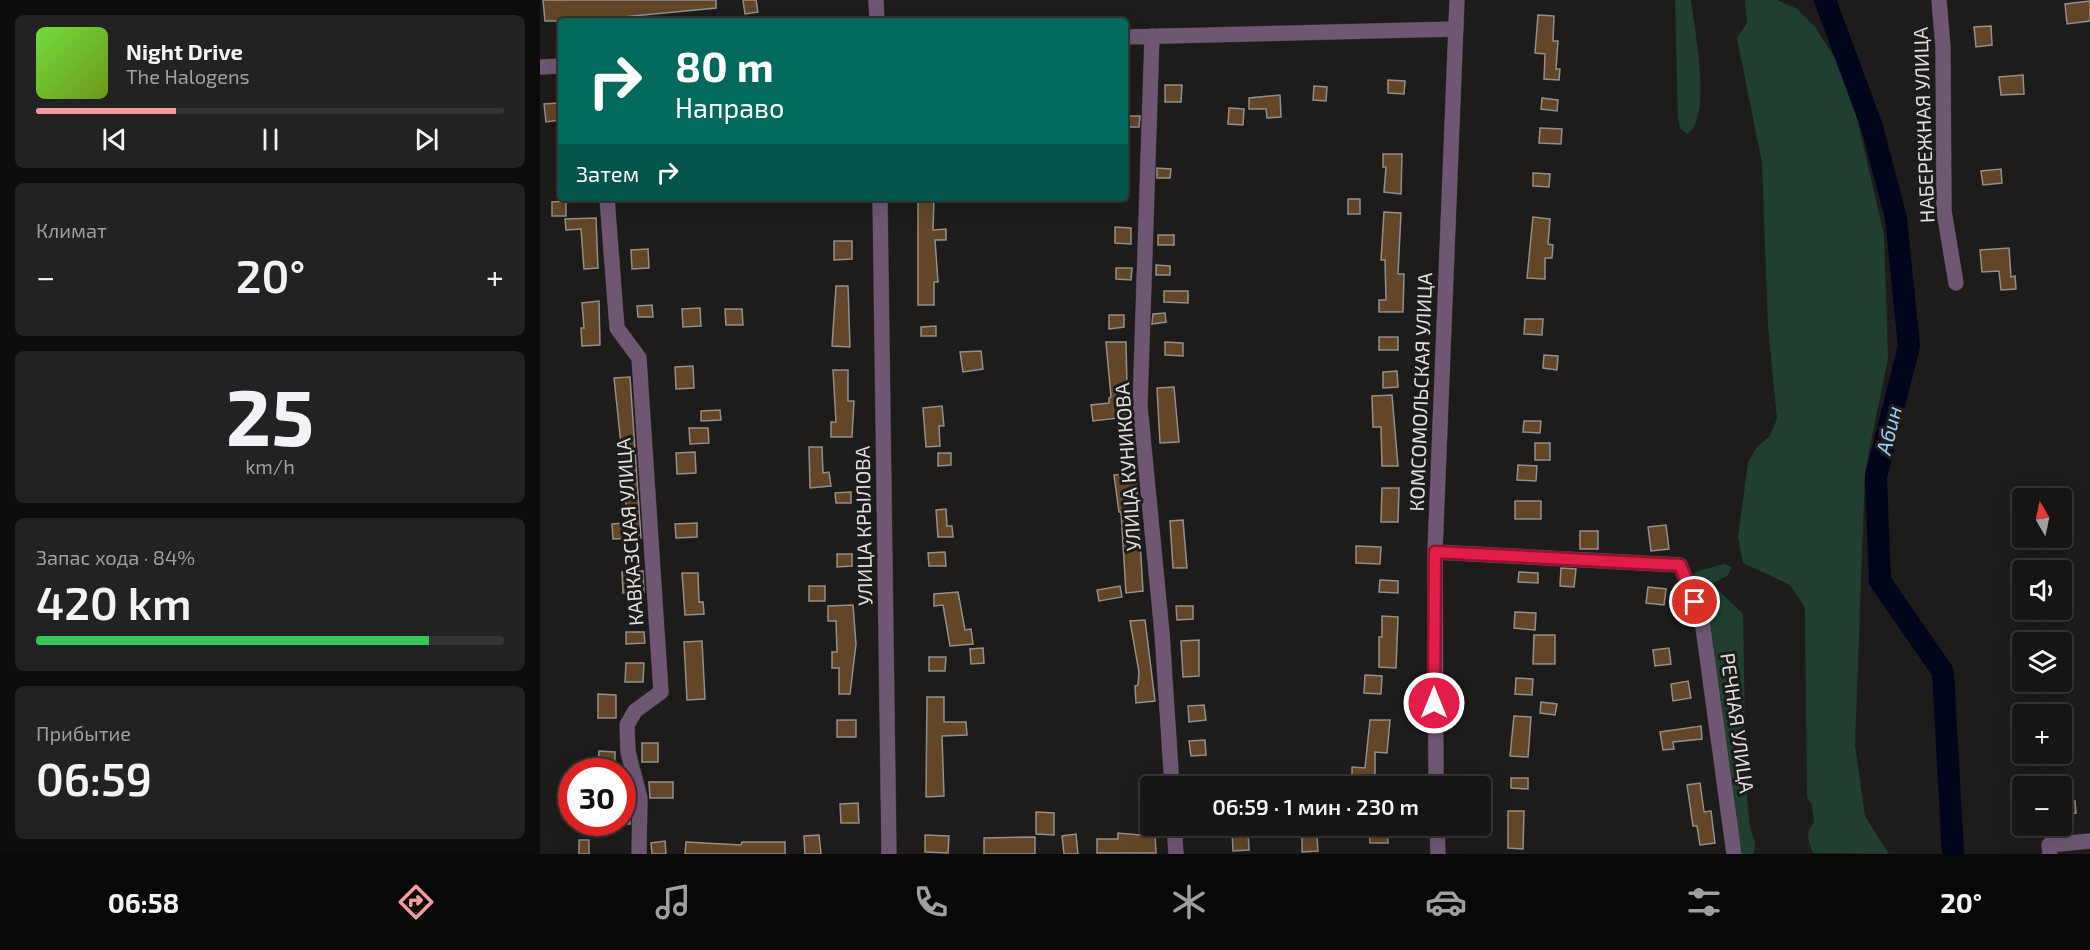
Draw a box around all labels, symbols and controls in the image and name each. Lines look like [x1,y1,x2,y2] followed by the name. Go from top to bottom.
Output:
[1908,26,1938,223] street label: НАБЕРЕЖНАЯ УЛИЦА
[126,38,243,64] text: Night Drive
[675,40,774,90] text: 80 m
[576,42,654,120] icon: right
[126,64,250,88] text: The Halogens
[675,91,784,123] text: Направо
[98,123,131,156] icon: previous
[254,123,287,156] icon: pause
[410,123,443,156] icon: next
[651,156,684,189] icon: right
[576,160,639,186] text: Затем
[36,218,107,242] text: Климат
[236,248,305,302] text: 20°
[36,256,55,296] text: −
[486,256,504,296] text: +
[1404,272,1436,512] street label: КОМСОМОЛЬСКАЯ УЛИЦА
[226,368,314,462] text: 25
[1109,382,1145,552] street label: УЛИЦА КУНИКОВА
[1870,403,1906,458] water label: Абин
[610,437,648,627] street label: КАВКАЗСКАЯ УЛИЦА
[850,445,876,606] street label: УЛИЦА КРЫЛОВА
[245,454,295,478] text: km/h
[2012,488,2072,548] north arrow
[2012,488,2072,836] map controls
[36,545,195,569] text: Запас хода · 84%
[2012,560,2072,620] button: sound
[36,575,192,629] text: 420 km
[1669,576,1720,627] pin
[1678,585,1711,618] icon: arrive
[2012,632,2072,692] button: layers
[1716,651,1760,795] street label: РЕЧНАЯ УЛИЦА
[1402,671,1466,735] position arrow
[2012,704,2072,764] button: +
[36,721,131,745] text: Прибытие
[36,751,152,805] text: 06:59
[558,758,636,836] speed limit sign: 30
[2012,776,2072,836] button: −
[1212,793,1419,819] text: 06:59 · 1 мин · 230 m
[395,881,437,923] icon: directions
[652,881,694,923] icon: music
[910,881,952,923] icon: phone
[1168,881,1210,923] icon: climate
[1425,881,1467,923] icon: car
[1683,881,1725,923] icon: filters
[108,886,179,918] text: 06:58
[1940,886,1982,918] text: 20°

